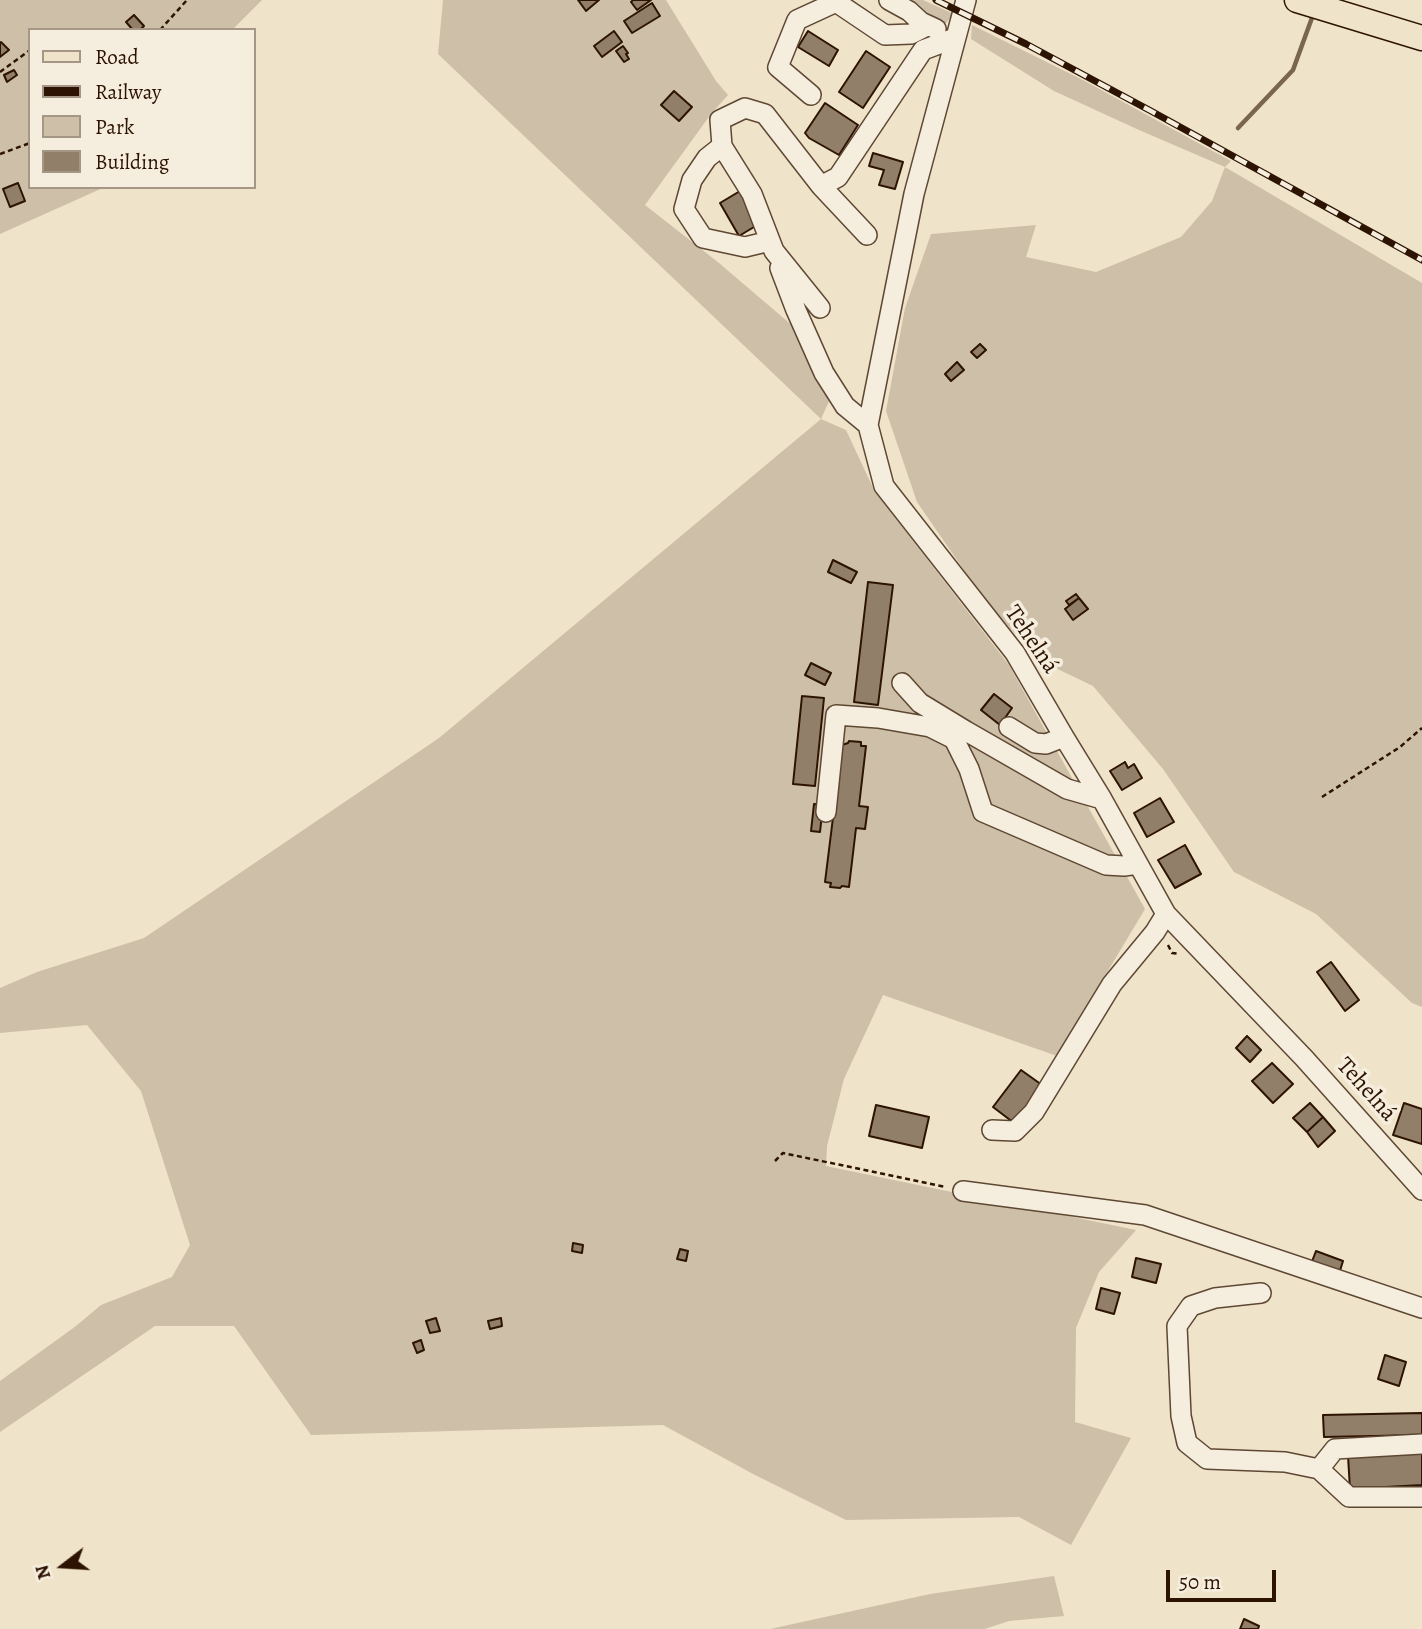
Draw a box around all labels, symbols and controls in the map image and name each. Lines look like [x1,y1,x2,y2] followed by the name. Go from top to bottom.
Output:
[28,28,256,189] legend
[95,43,139,71] text: Road
[95,78,161,106] text: Railway
[95,113,134,141] text: Park
[95,148,169,176] text: Building
[998,600,1064,680] street label: Tehelná
[1330,1052,1402,1128] street label: Tehelná
[28,1531,98,1601] north arrow
[1170,1556,1280,1600] scale bar
[28,1562,57,1583] text: N
[1179,1568,1221,1596] text: 50 m

